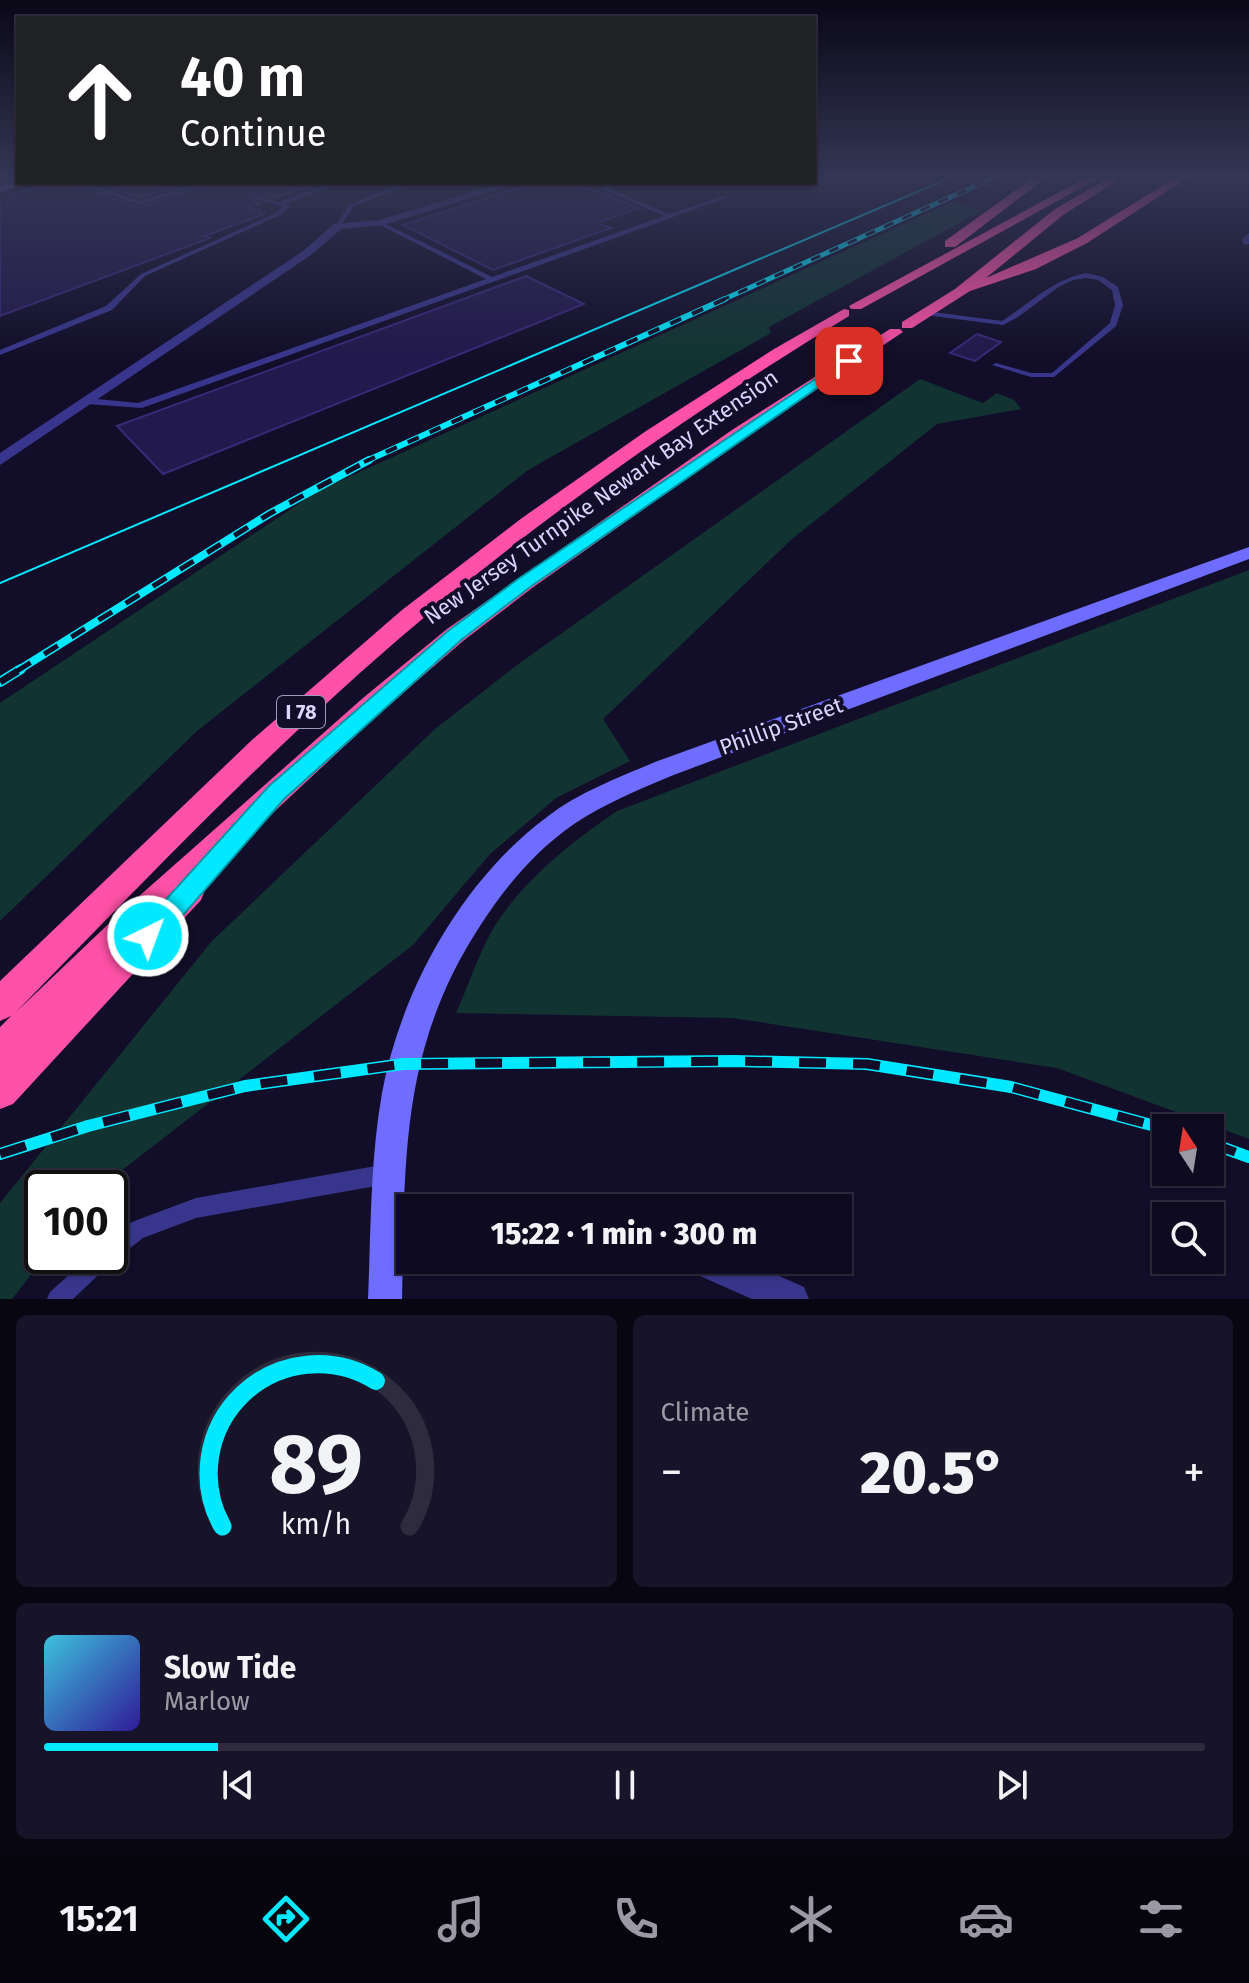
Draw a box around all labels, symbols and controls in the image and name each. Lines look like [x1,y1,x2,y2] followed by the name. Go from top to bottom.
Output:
[180,44,305,111] text: 40 m
[48,48,152,152] icon: ahead
[180,112,326,156] text: Continue
[815,327,883,395] pin
[827,339,871,383] icon: arrive
[419,364,783,630] street label: New Jersey Turnpike Newark Bay Extension
[716,691,846,761] street label: Phillip Street
[277,696,325,728] road number: I 78
[106,894,190,978] position arrow
[1152,1114,1224,1186] north arrow
[1152,1114,1224,1274] map controls
[24,1170,128,1274] speed limit sign: 100
[1152,1202,1224,1274] button: search
[491,1216,757,1252] text: 15:22 · 1 min · 300 m
[661,1397,749,1428] text: Climate
[269,1415,363,1515] text: 89
[860,1437,1005,1509] text: 20.5°
[661,1446,683,1499] text: −
[1183,1446,1205,1499] text: +
[281,1507,352,1542] text: km/h
[164,1650,296,1686] text: Slow Tide
[164,1686,250,1717] text: Marlow
[216,1763,260,1807] icon: previous
[603,1763,647,1807] icon: pause
[990,1763,1034,1807] icon: next
[258,1891,314,1947] icon: directions
[433,1891,489,1947] icon: music
[608,1891,664,1947] icon: phone
[783,1891,839,1947] icon: climate
[958,1891,1014,1947] icon: car
[1133,1891,1189,1947] icon: filters
[60,1897,139,1941] text: 15:21

